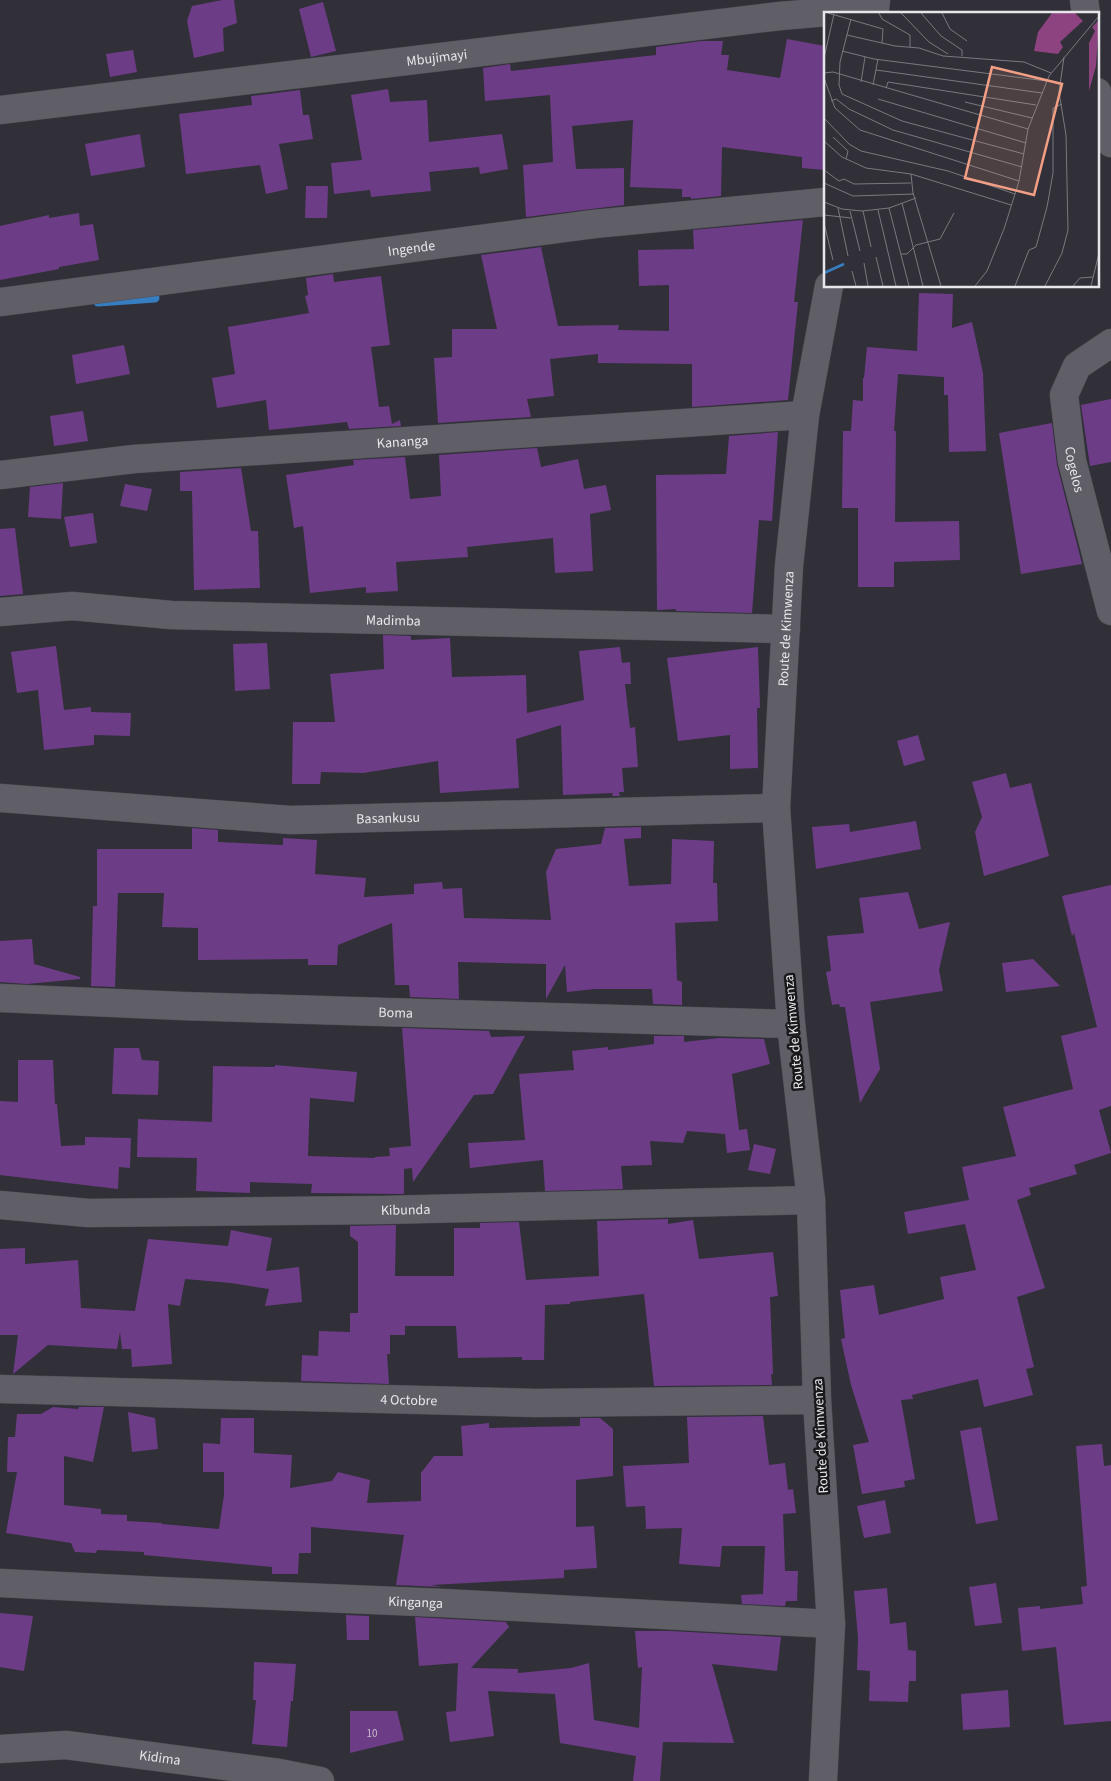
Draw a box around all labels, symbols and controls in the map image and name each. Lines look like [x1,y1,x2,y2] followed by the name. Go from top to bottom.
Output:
[824,12,1098,288] inset map
[405,45,469,72] street label: Mbujimayi
[387,236,437,262] street label: Ingende
[376,431,429,454] street label: Kananga
[1059,445,1089,495] street label: Cogelos
[774,571,800,687] street label: Route de Kimwenza
[366,610,421,632] street label: Madimba
[356,808,420,829] street label: Basankusu
[779,974,809,1090] street label: Route de Kimwenza
[378,1003,413,1024] street label: Boma
[381,1200,431,1221] street label: Kibunda
[808,1378,834,1494] street label: Route de Kimwenza
[380,1390,438,1411] street label: 4 Octobre
[388,1592,443,1614] street label: Kinganga
[367,1726,377,1741] house number: 10
[138,1746,182,1771] street label: Kidima

